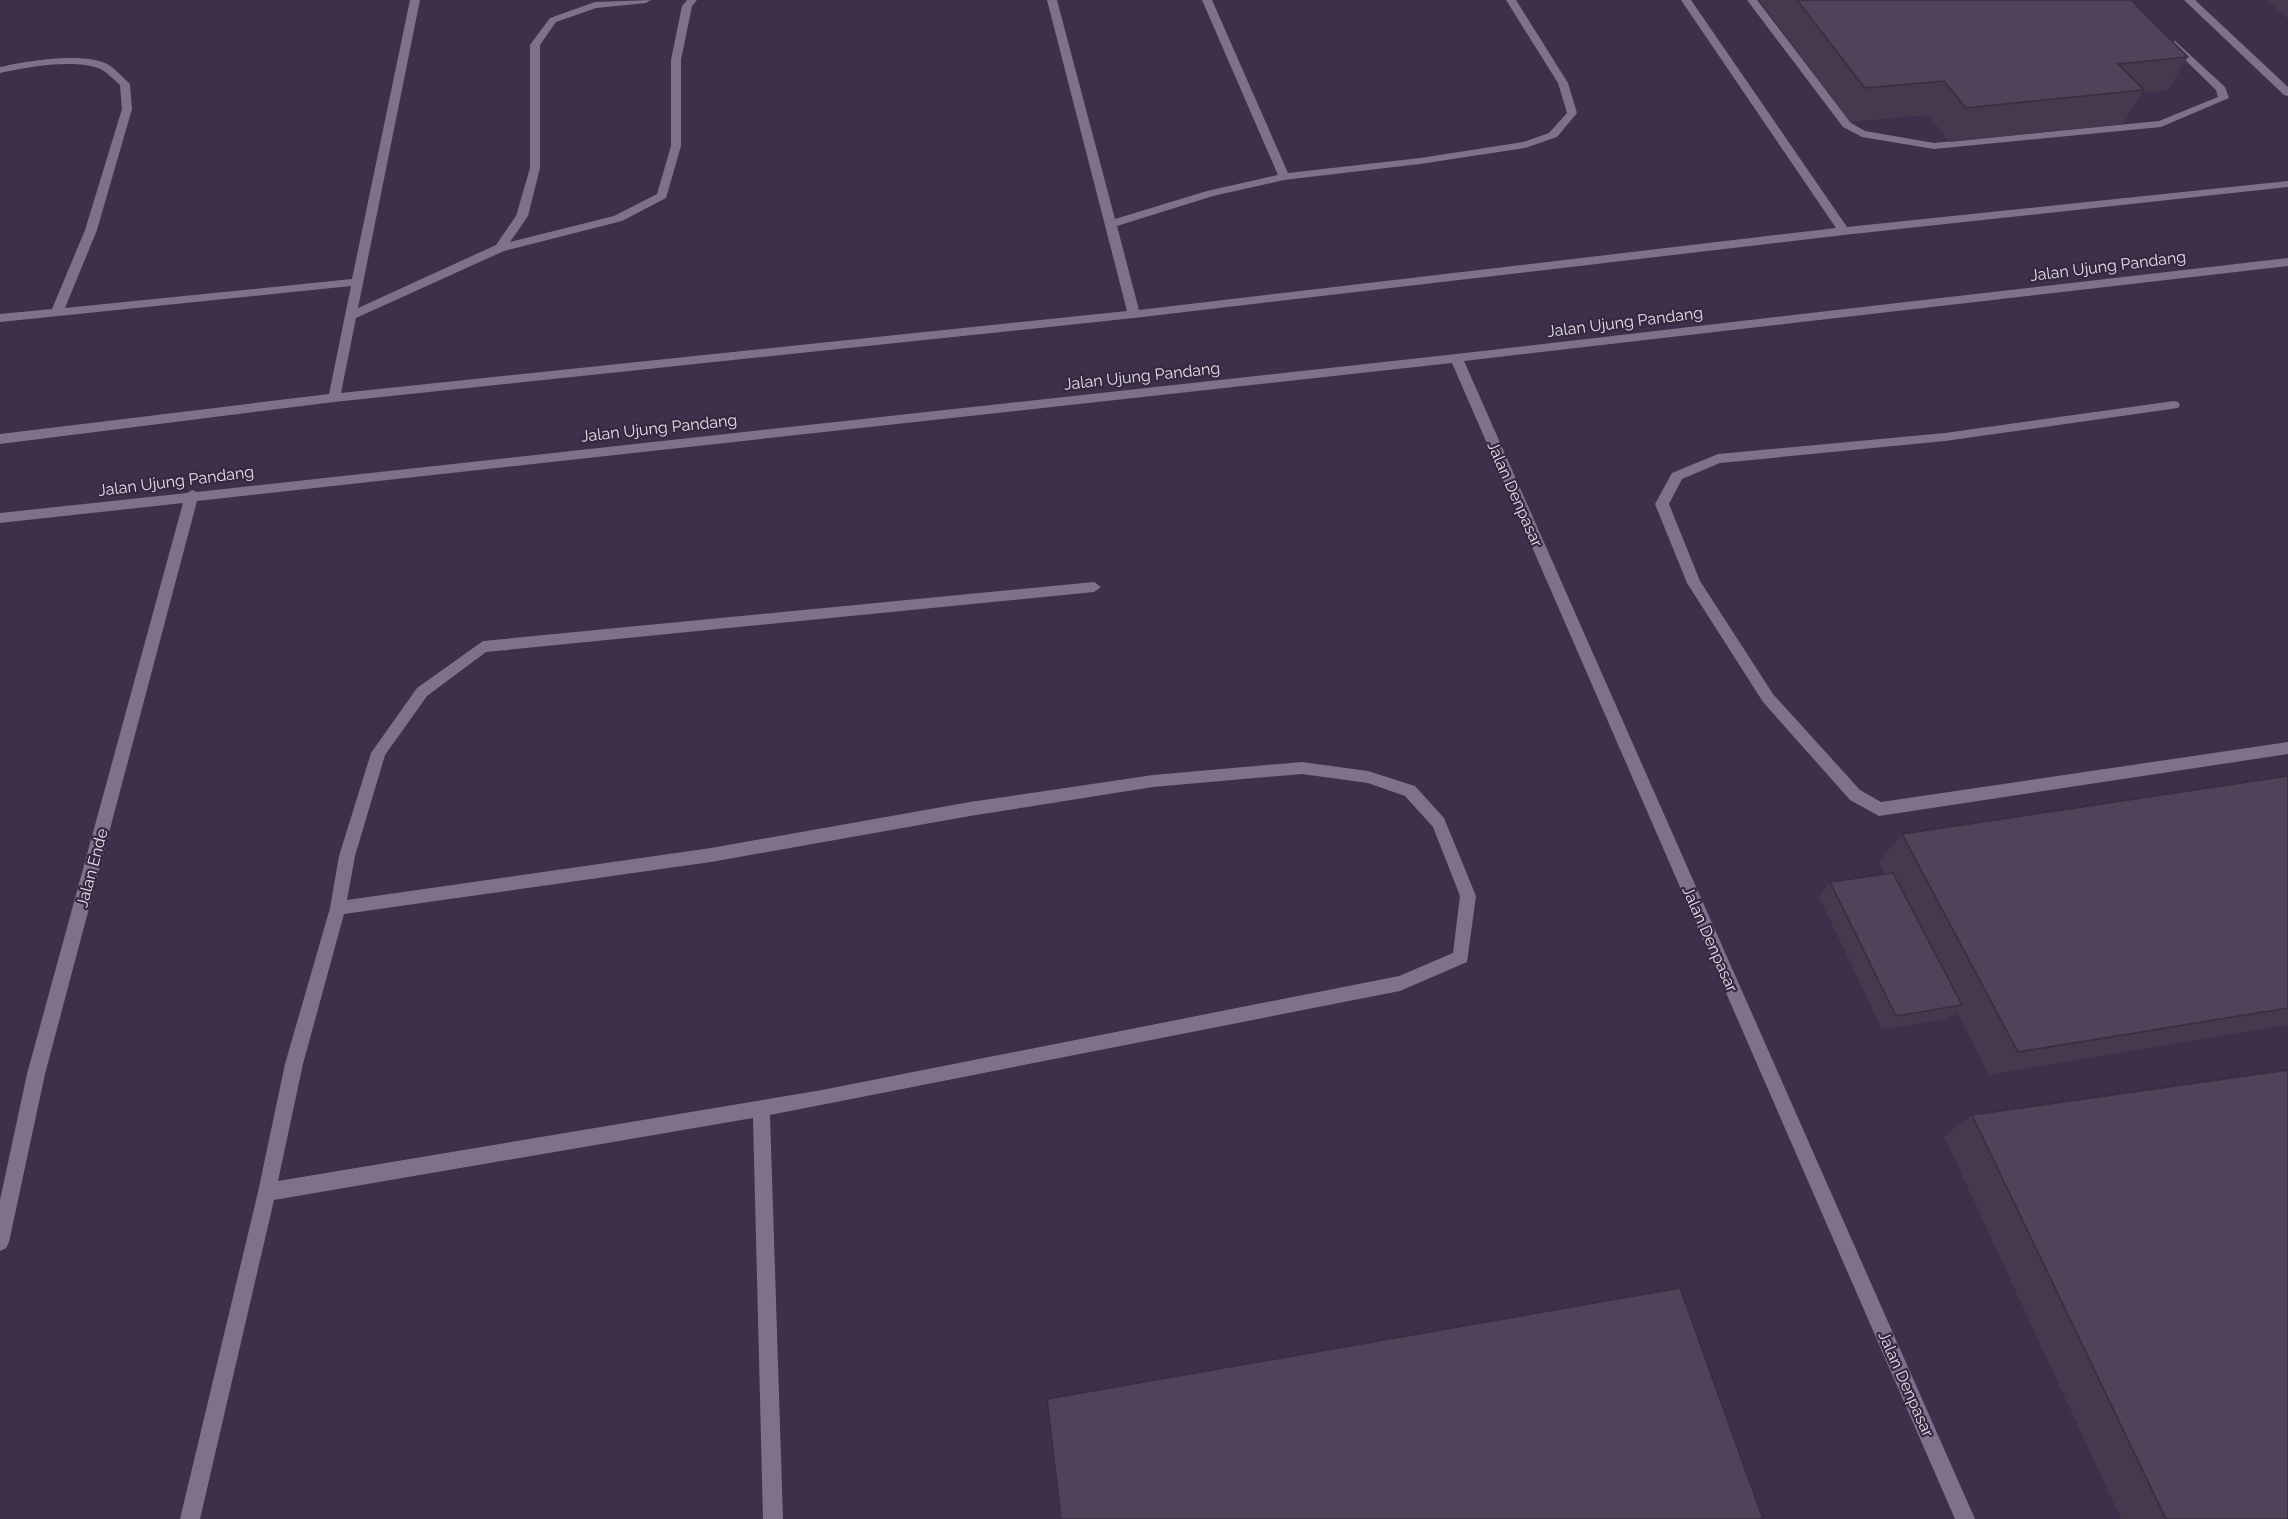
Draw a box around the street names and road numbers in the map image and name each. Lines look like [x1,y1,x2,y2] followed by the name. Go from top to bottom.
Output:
[2029,247,2187,285] street label: Jalan Ujung Pandang
[1546,303,1704,341] street label: Jalan Ujung Pandang
[1063,358,1221,394] street label: Jalan Ujung Pandang
[580,410,738,446] street label: Jalan Ujung Pandang
[1483,438,1547,550] street label: Jalan Denpasar
[97,462,255,500] street label: Jalan Ujung Pandang
[72,826,112,910] street label: Jalan Ende
[1678,883,1742,995] street label: Jalan Denpasar
[1874,1328,1938,1440] street label: Jalan Denpasar

